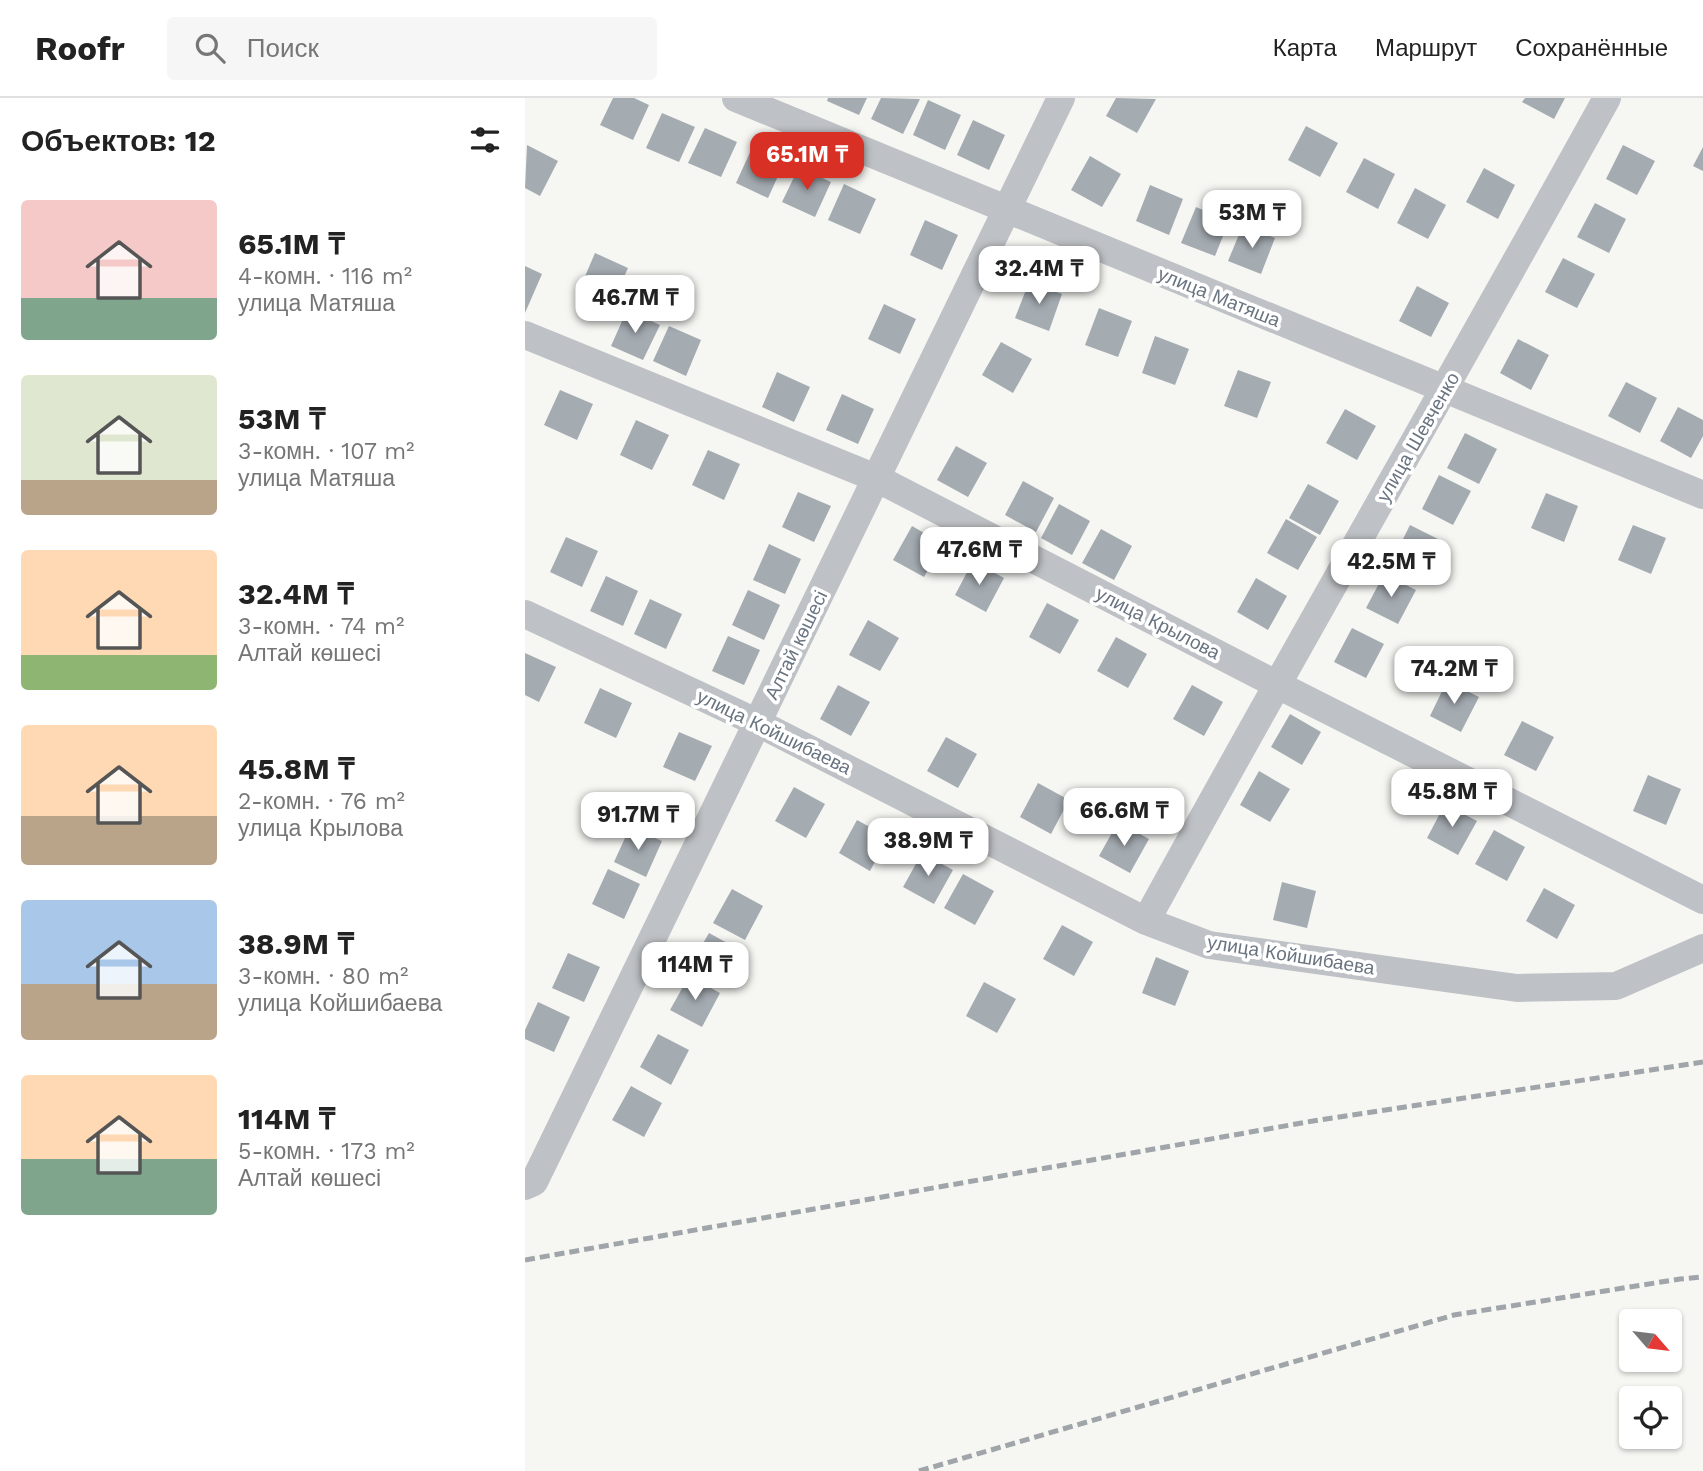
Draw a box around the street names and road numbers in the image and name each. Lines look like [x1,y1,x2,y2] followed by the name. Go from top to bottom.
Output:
[1155,262,1284,332] street label: улица Матяша
[1372,368,1464,506] street label: улица Шевченко
[1092,582,1224,664] street label: улица Крылова
[760,587,832,703] street label: Алтай көшесі
[693,685,855,780] street label: улица Койшибаева
[1206,930,1377,980] street label: улица Койшибаева

